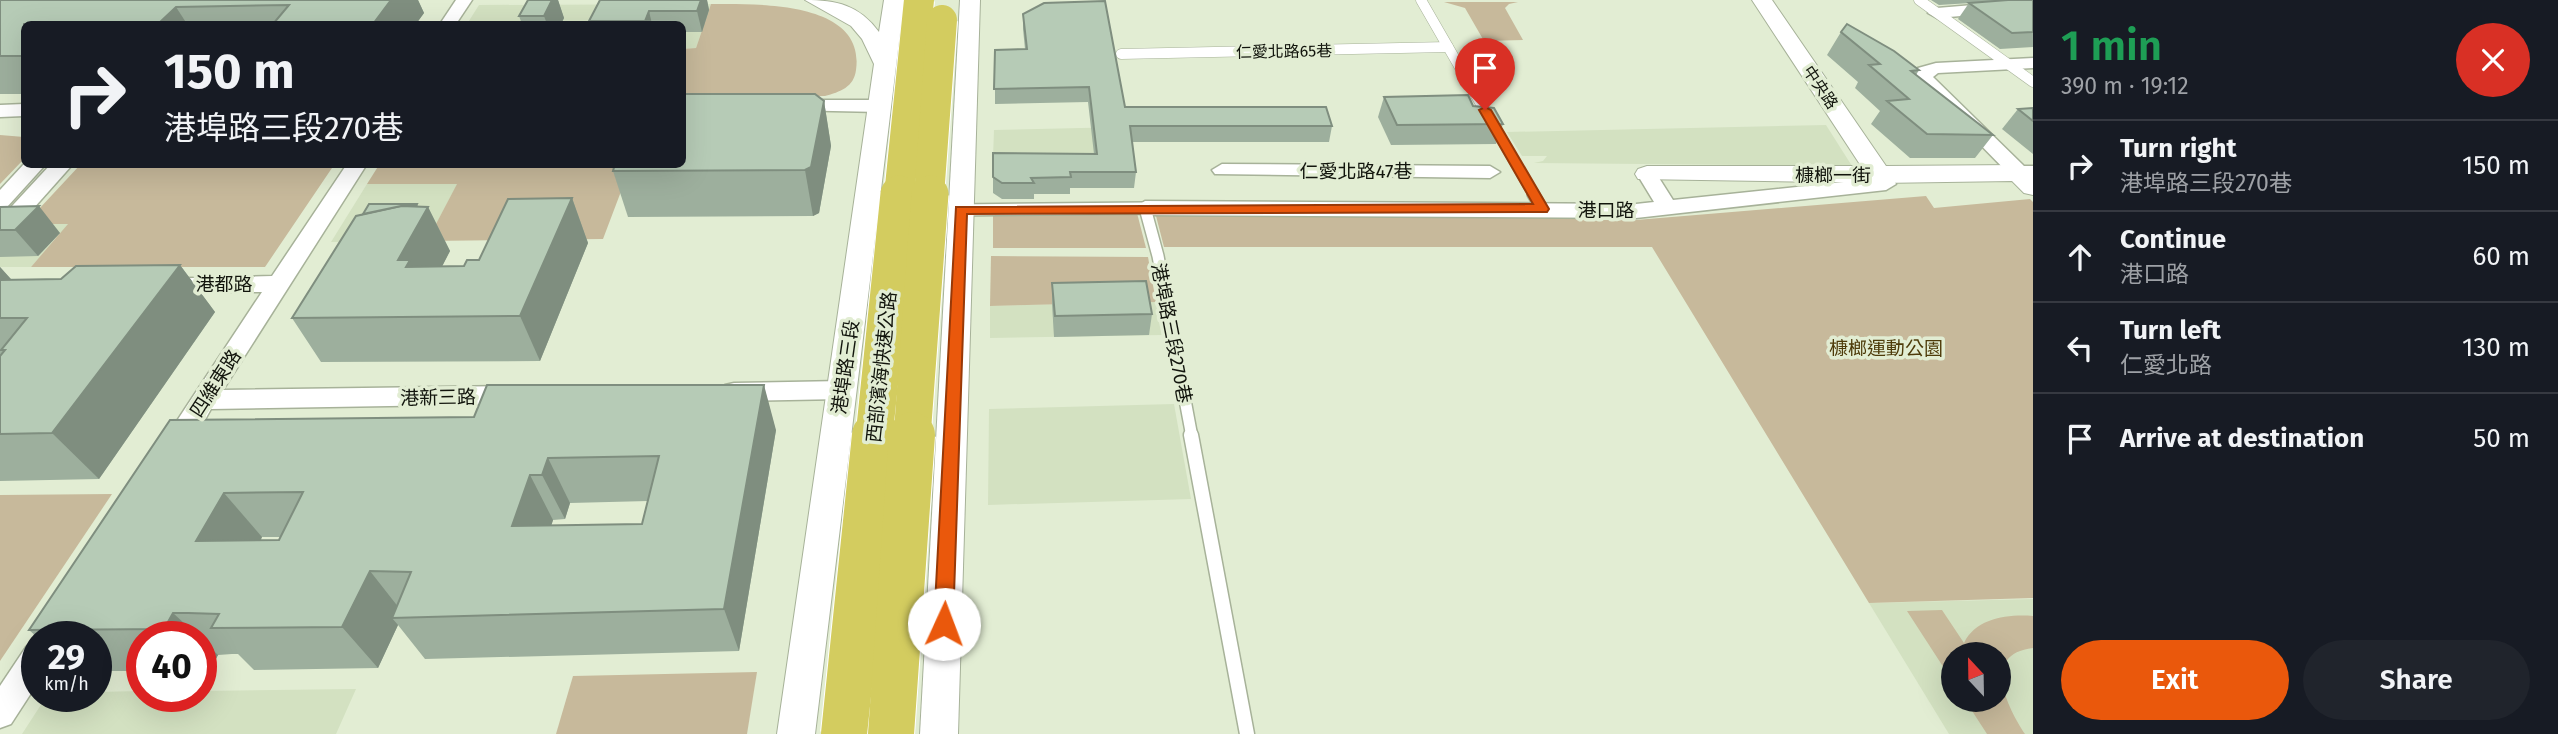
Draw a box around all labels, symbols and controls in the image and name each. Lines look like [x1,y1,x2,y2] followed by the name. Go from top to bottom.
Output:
[2061,21,2162,71] text: 1 min
[2456,23,2530,97] button: close
[1455,38,1515,110] pin
[1236,41,1332,62] street label: 仁愛北路65巷
[164,42,295,101] text: 150 m
[49,49,140,140] icon: right
[1466,49,1504,87] icon: arrive
[1799,62,1842,112] street label: 中央路
[2061,72,2189,100] text: 390 m · 19:12
[164,109,403,147] text: 港埠路三段270巷
[2120,133,2237,164] text: Turn right
[2061,147,2099,185] icon: right
[2462,150,2530,181] text: 150 m
[1299,160,1413,183] street label: 仁愛北路47巷
[1795,164,1871,187] street label: 槺榔一街
[2120,169,2292,197] text: 港埠路三段270巷
[1577,199,1635,222] street label: 港口路
[2120,224,2226,255] text: Continue
[2061,238,2099,276] icon: ahead
[2472,241,2530,272] text: 60 m
[2120,260,2189,288] text: 港口路
[1147,261,1196,405] street label: 港埠路三段270巷
[195,273,253,296] street label: 港都路
[862,290,901,444] street label: 西部濱海快速公路
[2120,315,2221,346] text: Turn left
[827,318,863,416] street label: 港埠路三段
[2061,329,2099,367] icon: left
[2462,332,2530,363] text: 130 m
[1829,337,1943,360] park label: 槺榔運動公園
[185,345,246,421] street label: 四維東路
[2120,351,2212,379] text: 仁愛北路
[400,385,476,410] street label: 港新三路
[2061,420,2099,458] icon: arrive
[2120,423,2364,454] text: Arrive at destination
[2473,423,2530,454] text: 50 m
[907,587,981,661] position arrow
[126,621,217,712] speed limit sign: 40
[48,636,85,678] text: 29
[2061,640,2289,720] button: Exit
[2303,640,2530,720] button: Share
[1941,642,2011,712] north arrow
[1941,642,2011,712] map controls
[44,673,89,695] text: km/h

